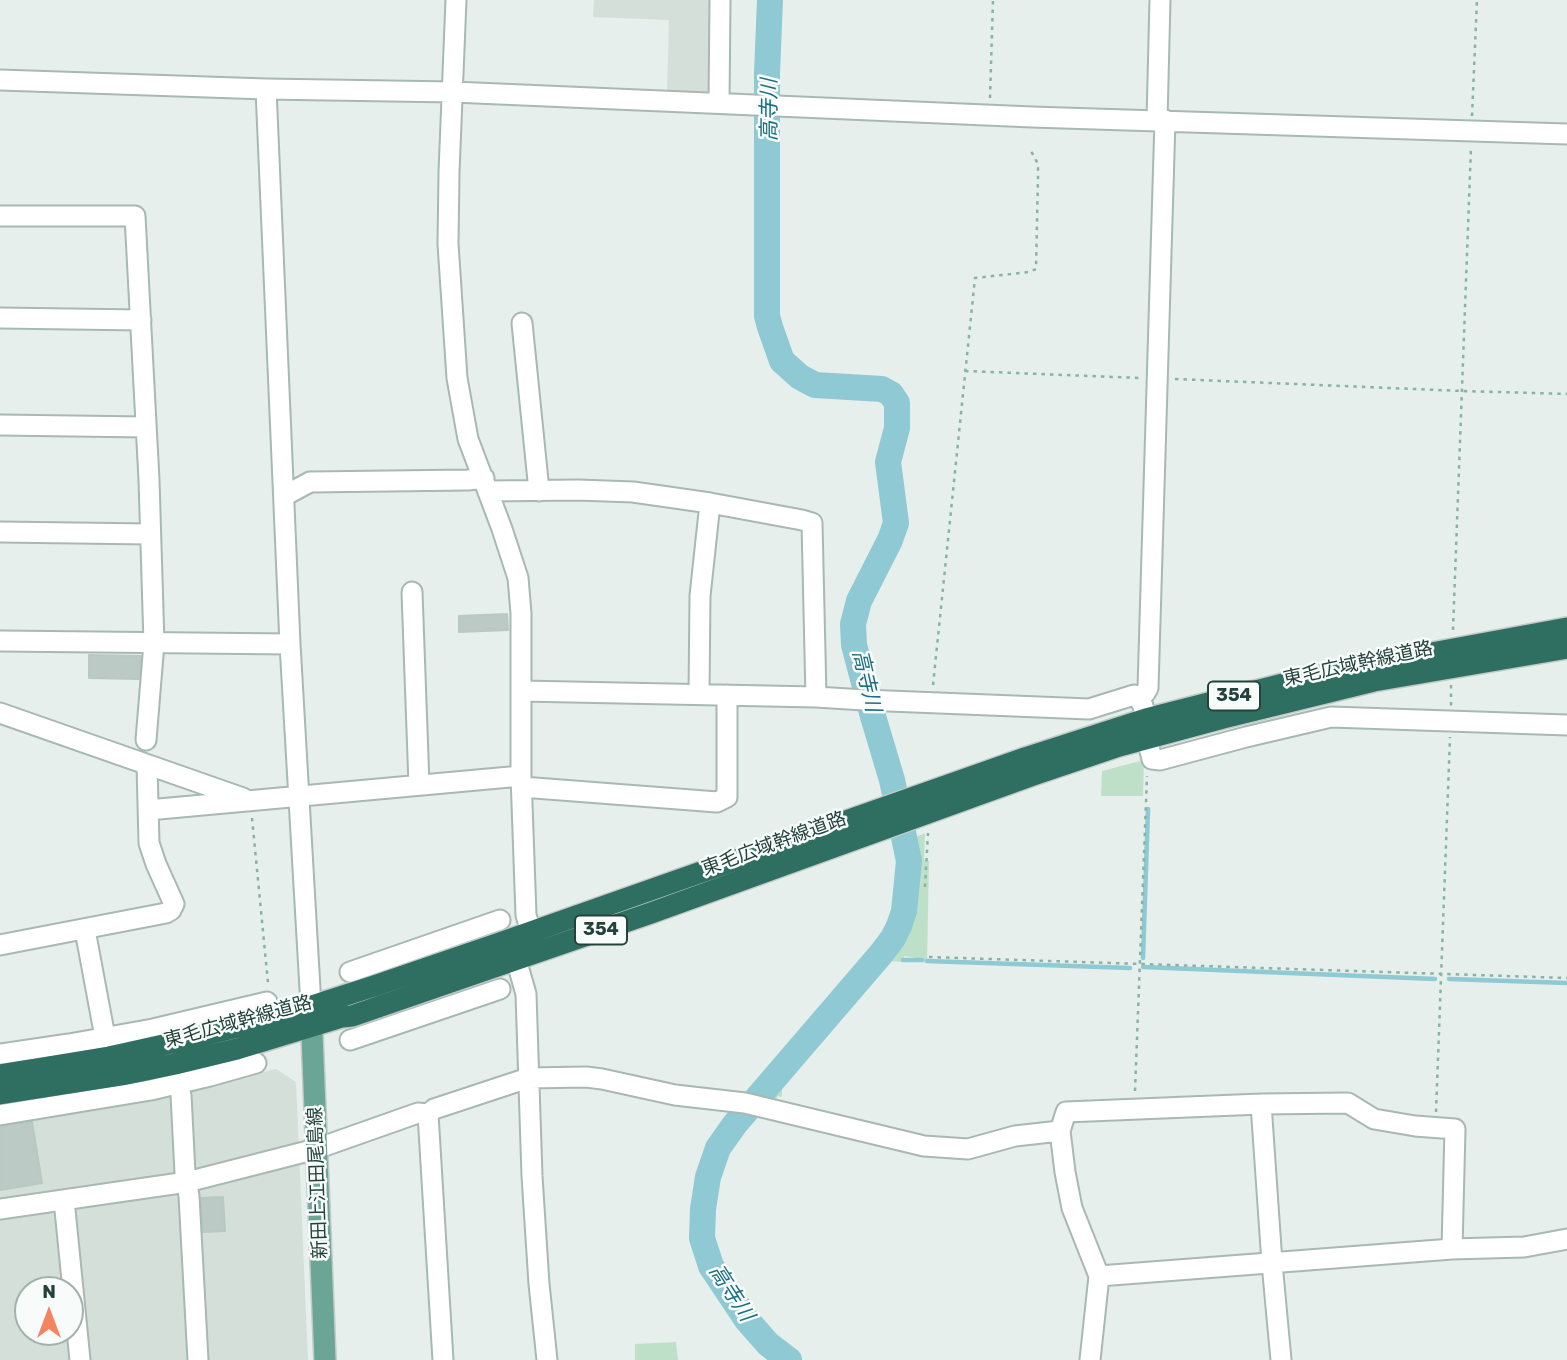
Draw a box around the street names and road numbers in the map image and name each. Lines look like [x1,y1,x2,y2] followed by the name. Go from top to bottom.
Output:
[1281,637,1435,691] street label: 東毛広域幹線道路
[1208,682,1260,710] road number: 354
[699,807,849,881] street label: 東毛広域幹線道路
[575,916,627,945] road number: 354
[162,991,314,1053] street label: 東毛広域幹線道路
[304,1107,332,1259] street label: 新田上江田尾島線

